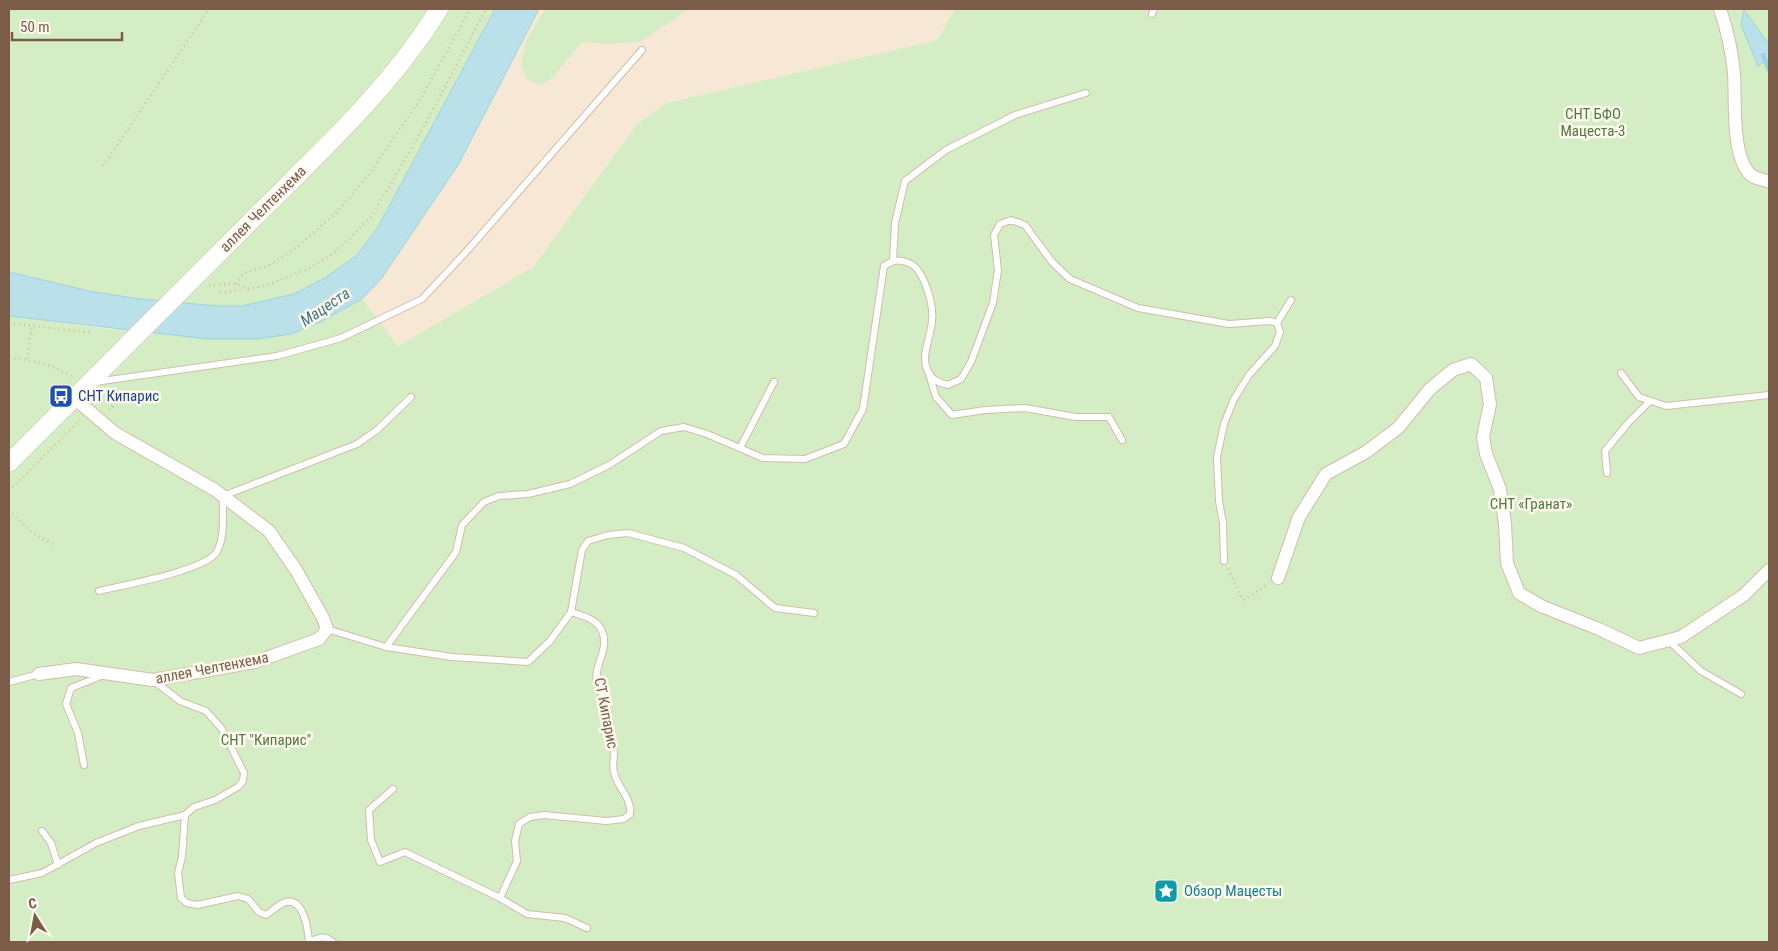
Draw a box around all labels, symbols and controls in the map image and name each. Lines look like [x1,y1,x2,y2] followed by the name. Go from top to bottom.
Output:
[12,10,122,42] scale bar
[20,18,50,36] text: 50 m
[1561,105,1625,140] park label: СНТ БФО Мацеста-3
[216,162,310,256] street label: аллея Челтенхема
[297,284,353,330] water label: Мацеста
[48,383,74,409] bus stop icon: СНТ Кипарис
[78,387,159,405] place label: СНТ Кипарис
[1490,495,1572,513] park label: СНТ «Гранат»
[154,648,270,688] street label: аллея Челтенхема
[590,676,622,750] street label: СТ Кипарис
[221,731,312,749] park label: СНТ "Кипарис"
[1153,878,1179,904] place icon: Обзор Мацесты
[1184,882,1282,900] place label: Обзор Мацесты
[10,891,60,941] north arrow
[27,895,38,912] text: С

